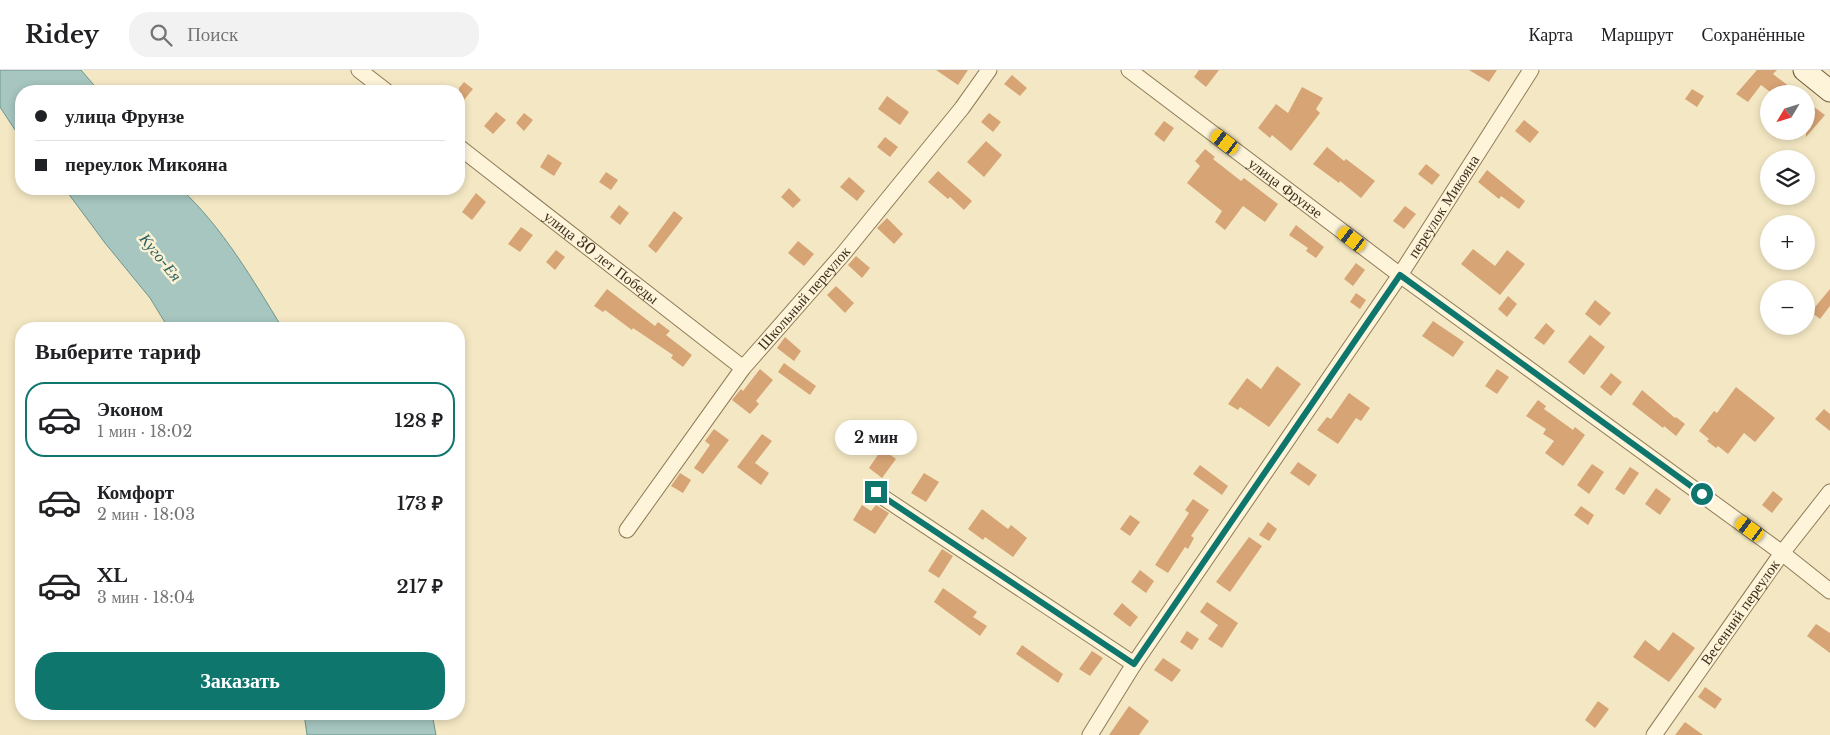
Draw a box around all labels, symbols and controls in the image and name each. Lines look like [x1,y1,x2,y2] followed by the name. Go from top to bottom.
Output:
[129,12,479,57] search box
[25,20,99,49] text: Ridey
[147,21,175,49] icon: search
[187,23,238,46] text: Поиск
[1528,24,1573,46] text: Карта
[1601,24,1673,46] text: Маршрут
[1701,24,1805,46] text: Сохранённые
[1760,85,1815,140] north arrow
[1760,85,1815,335] map controls
[65,105,184,128] text: улица Фрунзе
[1208,127,1241,157] car
[1760,150,1815,205] button: layers
[1403,151,1483,261] street label: переулок Микояна
[65,153,228,176] text: переулок Микояна
[1245,154,1327,222] street label: улица Фрунзе
[540,206,663,308] street label: улица 30 лет Победы
[1760,215,1815,270] button: +
[1335,224,1368,254] car
[135,228,186,285] water label: Куго-Ея
[753,242,855,354] street label: Школьный переулок
[1760,280,1815,335] button: −
[35,338,201,365] text: Выберите тариф
[37,397,82,442] icon: car
[97,398,163,421] text: Эконом
[394,409,443,432] text: 128 ₽
[835,420,917,454] callout: 2 мин
[97,421,192,441] text: 1 мин · 18:02
[854,427,898,447] text: 2 мин
[37,480,82,525] icon: car
[97,481,174,504] text: Комфорт
[865,481,887,503] route end
[1691,483,1713,505] route start
[397,492,443,515] text: 173 ₽
[97,504,195,524] text: 2 мин · 18:03
[1733,514,1766,544] car
[1696,555,1784,668] street label: Весенний переулок
[37,563,82,608] icon: car
[97,564,127,587] text: XL
[397,575,443,598] text: 217 ₽
[97,587,195,607] text: 3 мин · 18:04
[35,652,445,710] button: Заказать

